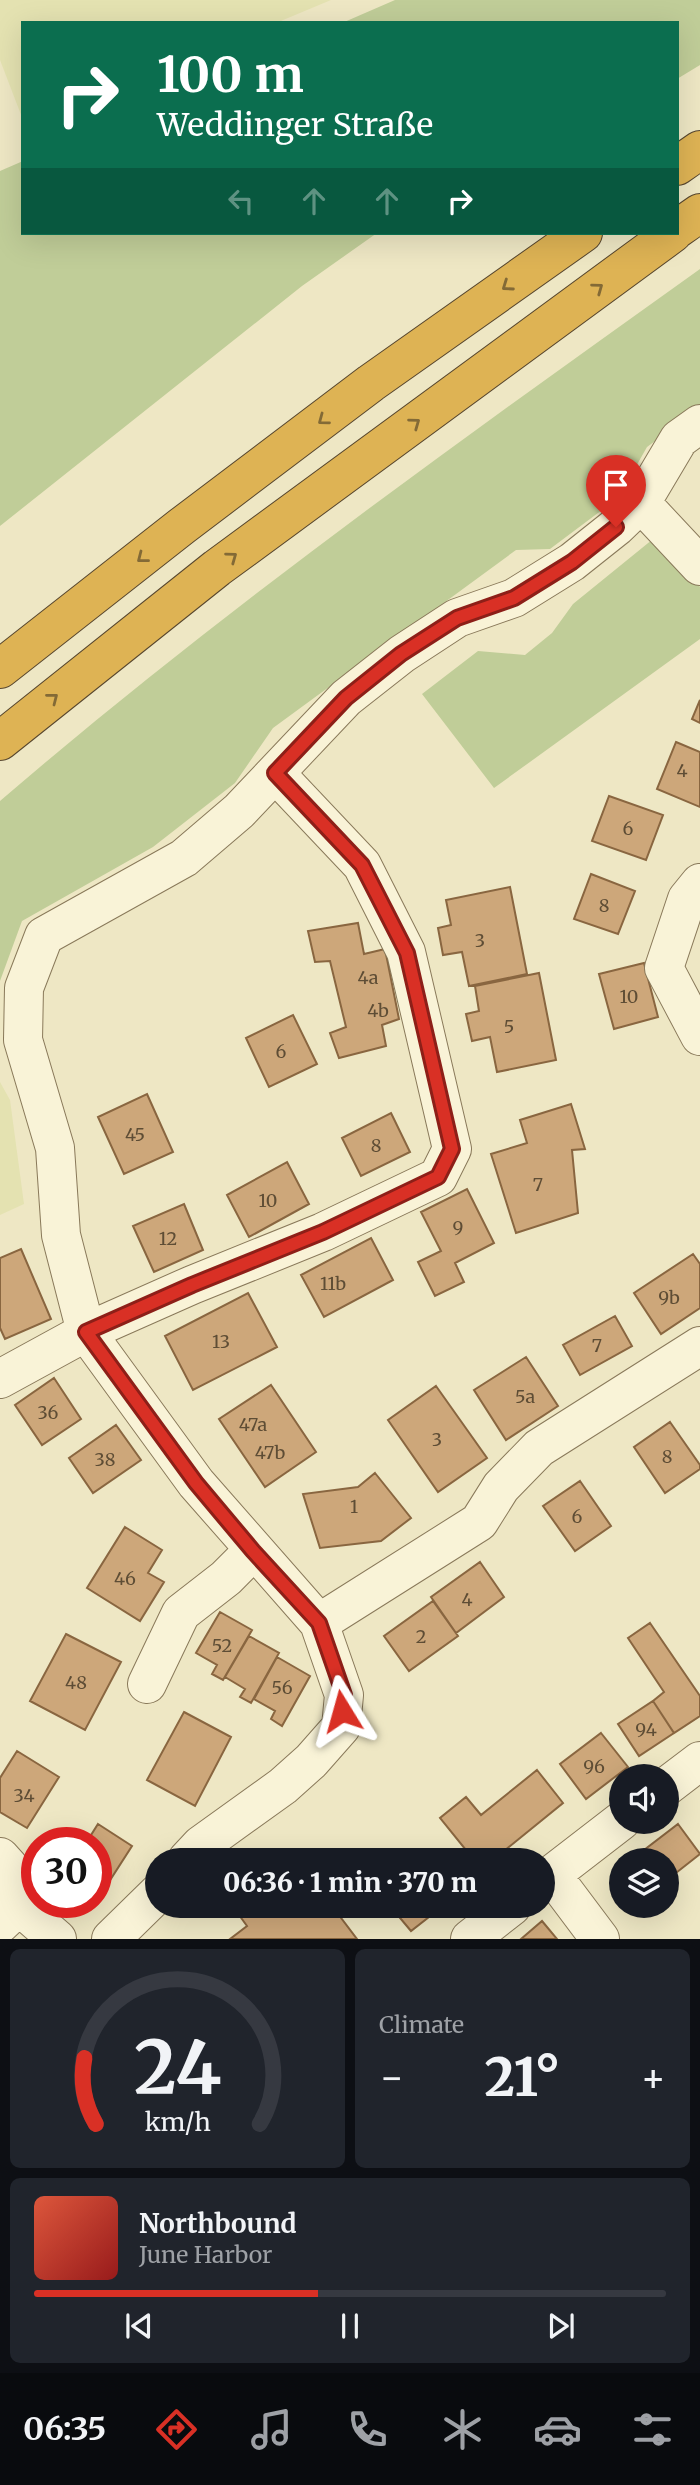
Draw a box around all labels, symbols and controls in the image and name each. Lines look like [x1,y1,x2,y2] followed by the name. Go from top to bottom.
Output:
[157,44,304,105] text: 100 m
[42,49,133,140] icon: right
[157,105,433,145] text: Weddinger Straße
[222,182,260,220] icon: left
[295,182,333,220] icon: ahead
[368,182,406,220] icon: ahead
[441,182,479,220] icon: right
[502,278,515,291] one-way arrow
[590,283,603,296] one-way arrow
[318,411,331,424] one-way arrow
[407,418,420,431] one-way arrow
[586,455,646,527] pin
[597,466,635,504] icon: arrive
[137,549,150,562] one-way arrow
[224,553,236,566] one-way arrow
[45,693,57,706] one-way arrow
[676,759,688,782] house number: 4
[623,817,634,840] house number: 6
[599,894,609,917] house number: 8
[475,929,485,952] house number: 3
[357,966,379,989] house number: 4a
[620,985,638,1008] house number: 10
[367,999,389,1022] house number: 4b
[504,1015,514,1038] house number: 5
[276,1040,287,1063] house number: 6
[125,1123,145,1146] house number: 45
[371,1134,381,1157] house number: 8
[533,1173,543,1196] house number: 7
[259,1189,277,1212] house number: 10
[453,1216,463,1239] house number: 9
[159,1227,177,1250] house number: 12
[320,1272,346,1295] house number: 11b
[658,1286,680,1309] house number: 9b
[212,1330,230,1353] house number: 13
[592,1334,602,1357] house number: 7
[515,1385,535,1408] house number: 5a
[38,1401,59,1424] house number: 36
[239,1413,268,1436] house number: 47a
[432,1428,442,1451] house number: 3
[255,1441,285,1464] house number: 47b
[662,1445,672,1468] house number: 8
[95,1448,115,1471] house number: 38
[350,1495,358,1518] house number: 1
[572,1505,583,1528] house number: 6
[114,1567,136,1590] house number: 46
[461,1588,473,1611] house number: 4
[416,1625,426,1648] house number: 2
[212,1634,232,1657] house number: 52
[65,1671,87,1694] house number: 48
[305,1674,379,1748] position arrow
[271,1676,293,1699] house number: 56
[635,1718,657,1741] house number: 94
[583,1755,605,1778] house number: 96
[609,1764,679,1918] map controls
[609,1764,679,1834] button: sound
[13,1784,35,1807] house number: 34
[21,1827,112,1918] speed limit sign: 30
[609,1848,679,1918] button: layers
[223,1866,477,1899] text: 06:36 · 1 min · 370 m
[379,2010,464,2039] text: Climate
[134,2023,221,2115] text: 24
[485,2045,560,2110] text: 21°
[379,2054,404,2101] text: −
[641,2054,666,2101] text: +
[144,2106,211,2138] text: km/h
[139,2207,297,2240] text: Northbound
[139,2240,272,2269] text: June Harbor
[120,2307,158,2345] icon: previous
[331,2307,369,2345] icon: pause
[542,2307,580,2345] icon: next
[152,2405,201,2454] icon: directions
[247,2405,296,2454] icon: music
[343,2405,392,2454] icon: phone
[438,2405,487,2454] icon: climate
[533,2405,582,2454] icon: car
[628,2405,677,2454] icon: filters
[23,2409,106,2449] text: 06:35

